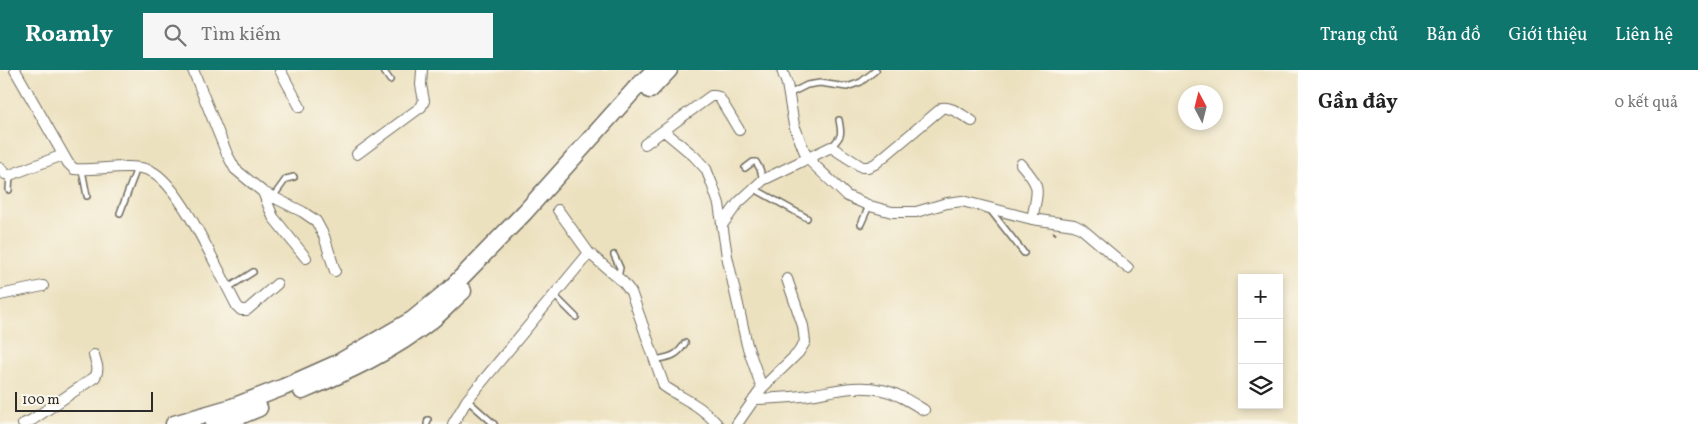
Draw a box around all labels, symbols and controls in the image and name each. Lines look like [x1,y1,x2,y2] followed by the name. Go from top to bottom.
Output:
[143,13,493,58] search box
[25,18,113,52] text: Roamly
[161,21,189,49] icon: search
[201,22,281,48] text: Tìm kiếm
[1320,23,1398,48] text: Trang chủ
[1426,23,1481,48] text: Bản đồ
[1509,23,1587,48] text: Giới thiệu
[1615,23,1673,48] text: Liên hệ
[1178,85,1223,130] north arrow
[1318,88,1398,117] text: Gần đây
[1615,92,1678,114] text: 0 kết quả
[1238,274,1283,409] map controls
[1238,274,1283,319] button: +
[1238,319,1283,364] button: −
[1238,364,1283,409] button: layers
[15,389,152,412] scale bar
[22,391,60,410] text: 100 m

